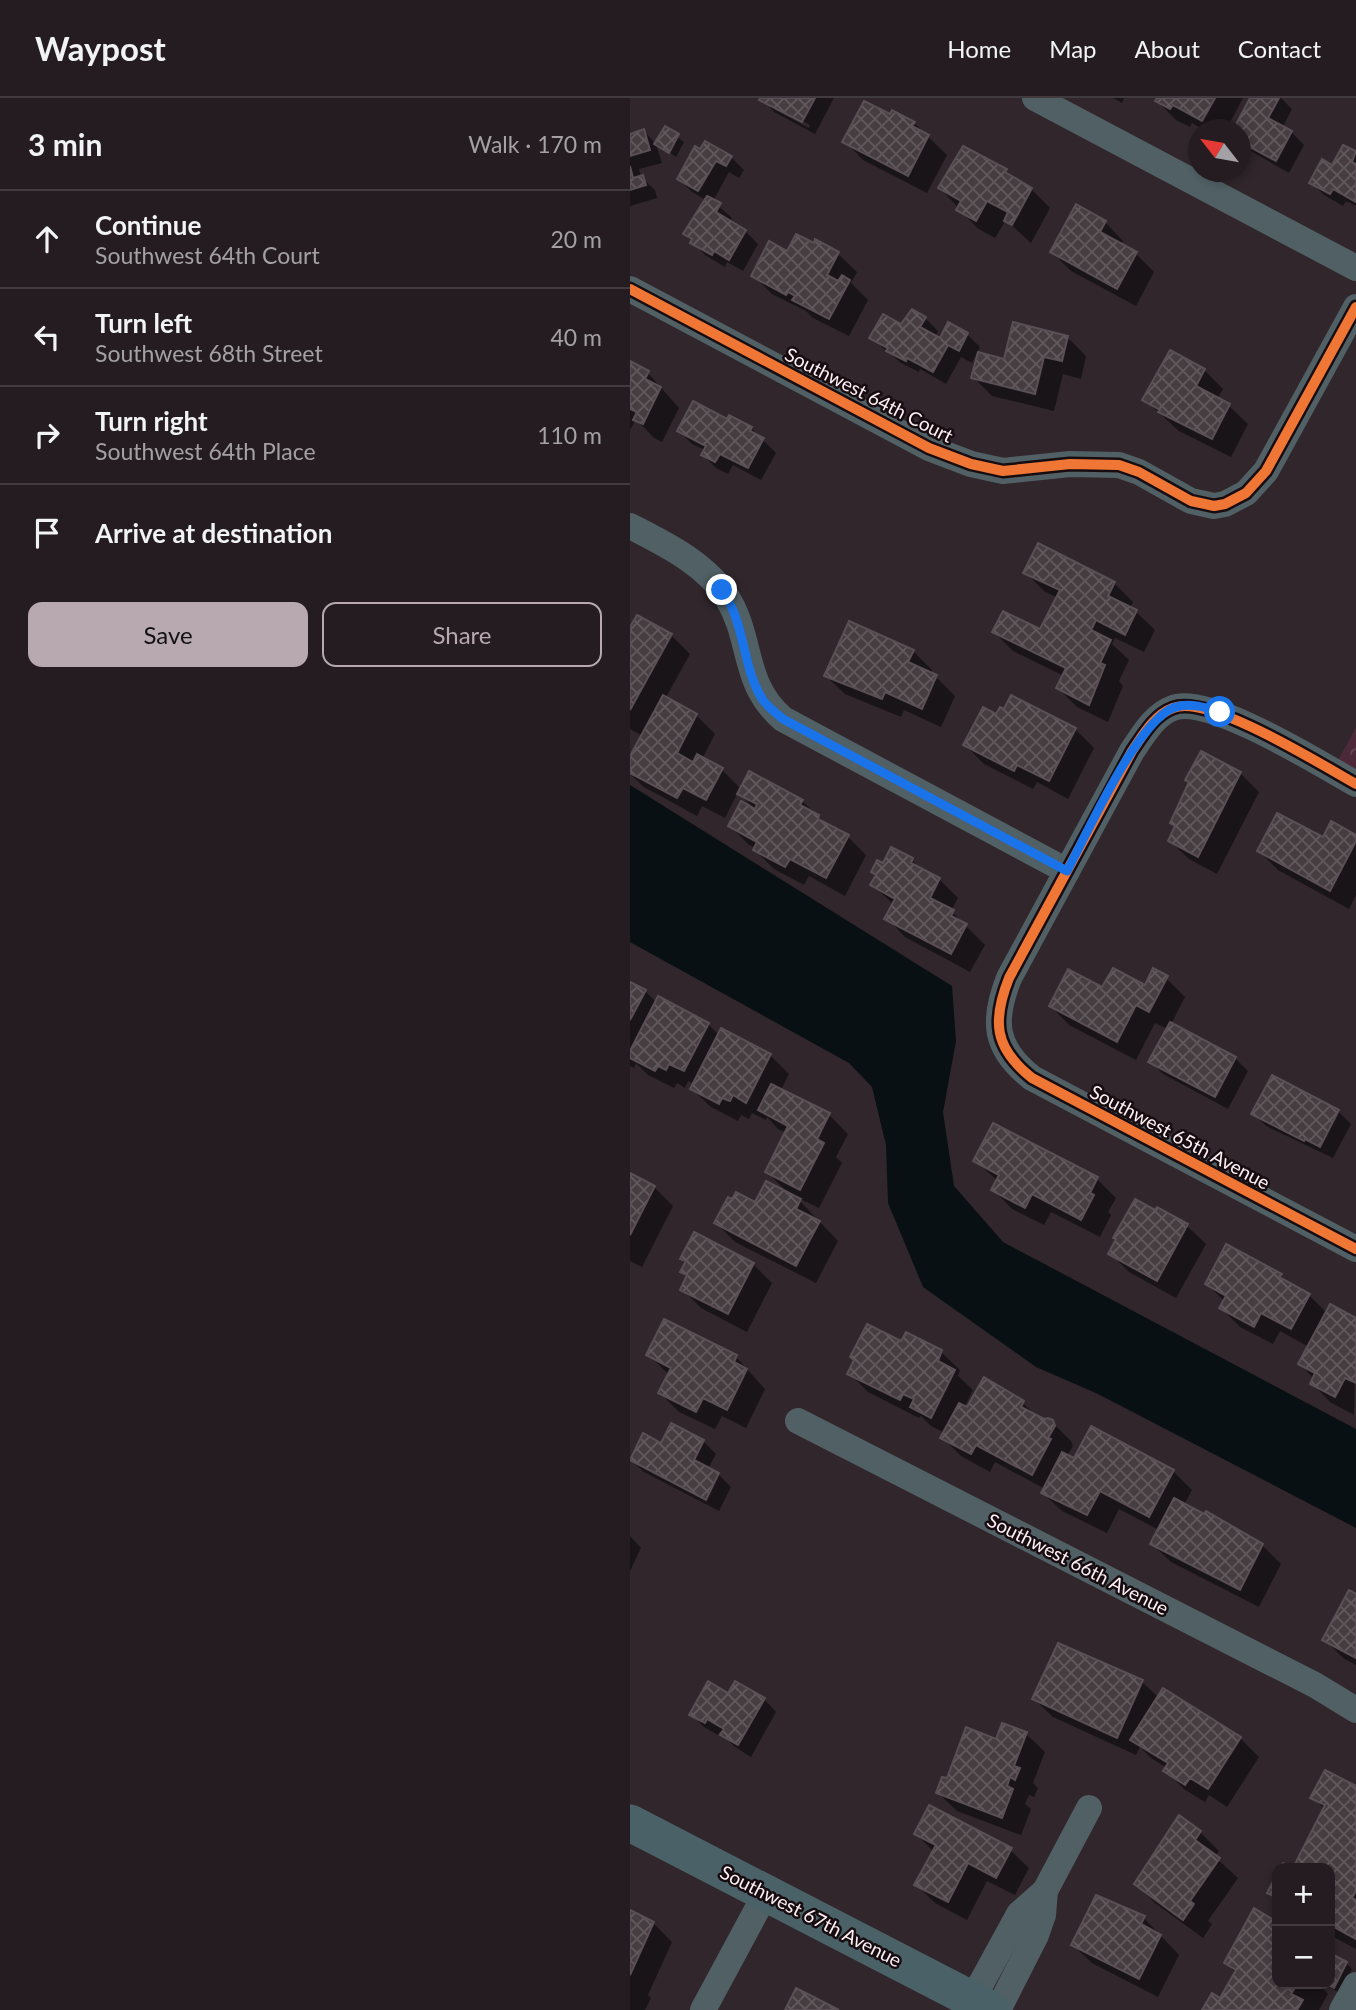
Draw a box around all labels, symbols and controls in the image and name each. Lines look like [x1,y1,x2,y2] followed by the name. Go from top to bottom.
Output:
[35,28,166,68] text: Waypost
[947,34,1011,63] text: Home
[1049,34,1097,63] text: Map
[1135,34,1200,63] text: About
[1238,34,1321,63] text: Contact
[1188,119,1251,182] north arrow
[28,126,102,162] text: 3 min
[468,130,602,158] text: Walk · 170 m
[95,209,201,241] text: Continue
[28,220,66,258] icon: ahead
[551,225,602,253] text: 20 m
[95,241,320,269] text: Southwest 64th Court
[95,307,192,339] text: Turn left
[28,318,66,356] icon: left
[551,323,602,351] text: 40 m
[95,339,323,367] text: Southwest 68th Street
[781,342,957,447] street label: Southwest 64th Court
[95,405,208,437] text: Turn right
[28,416,66,454] icon: right
[537,421,602,449] text: 110 m
[95,437,316,465] text: Southwest 64th Place
[28,514,66,552] icon: arrive
[95,517,332,549] text: Arrive at destination
[706,574,737,605] route end
[28,602,308,667] button: Save
[322,602,602,667] button: Share
[1204,696,1235,727] route start
[1086,1079,1274,1194] street label: Southwest 65th Avenue
[984,1508,1173,1619] street label: Southwest 66th Avenue
[717,1860,906,1971] street label: Southwest 67th Avenue
[1272,1863,1335,1989] map controls
[1272,1863,1335,1926] button: +
[1272,1926,1335,1989] button: −

